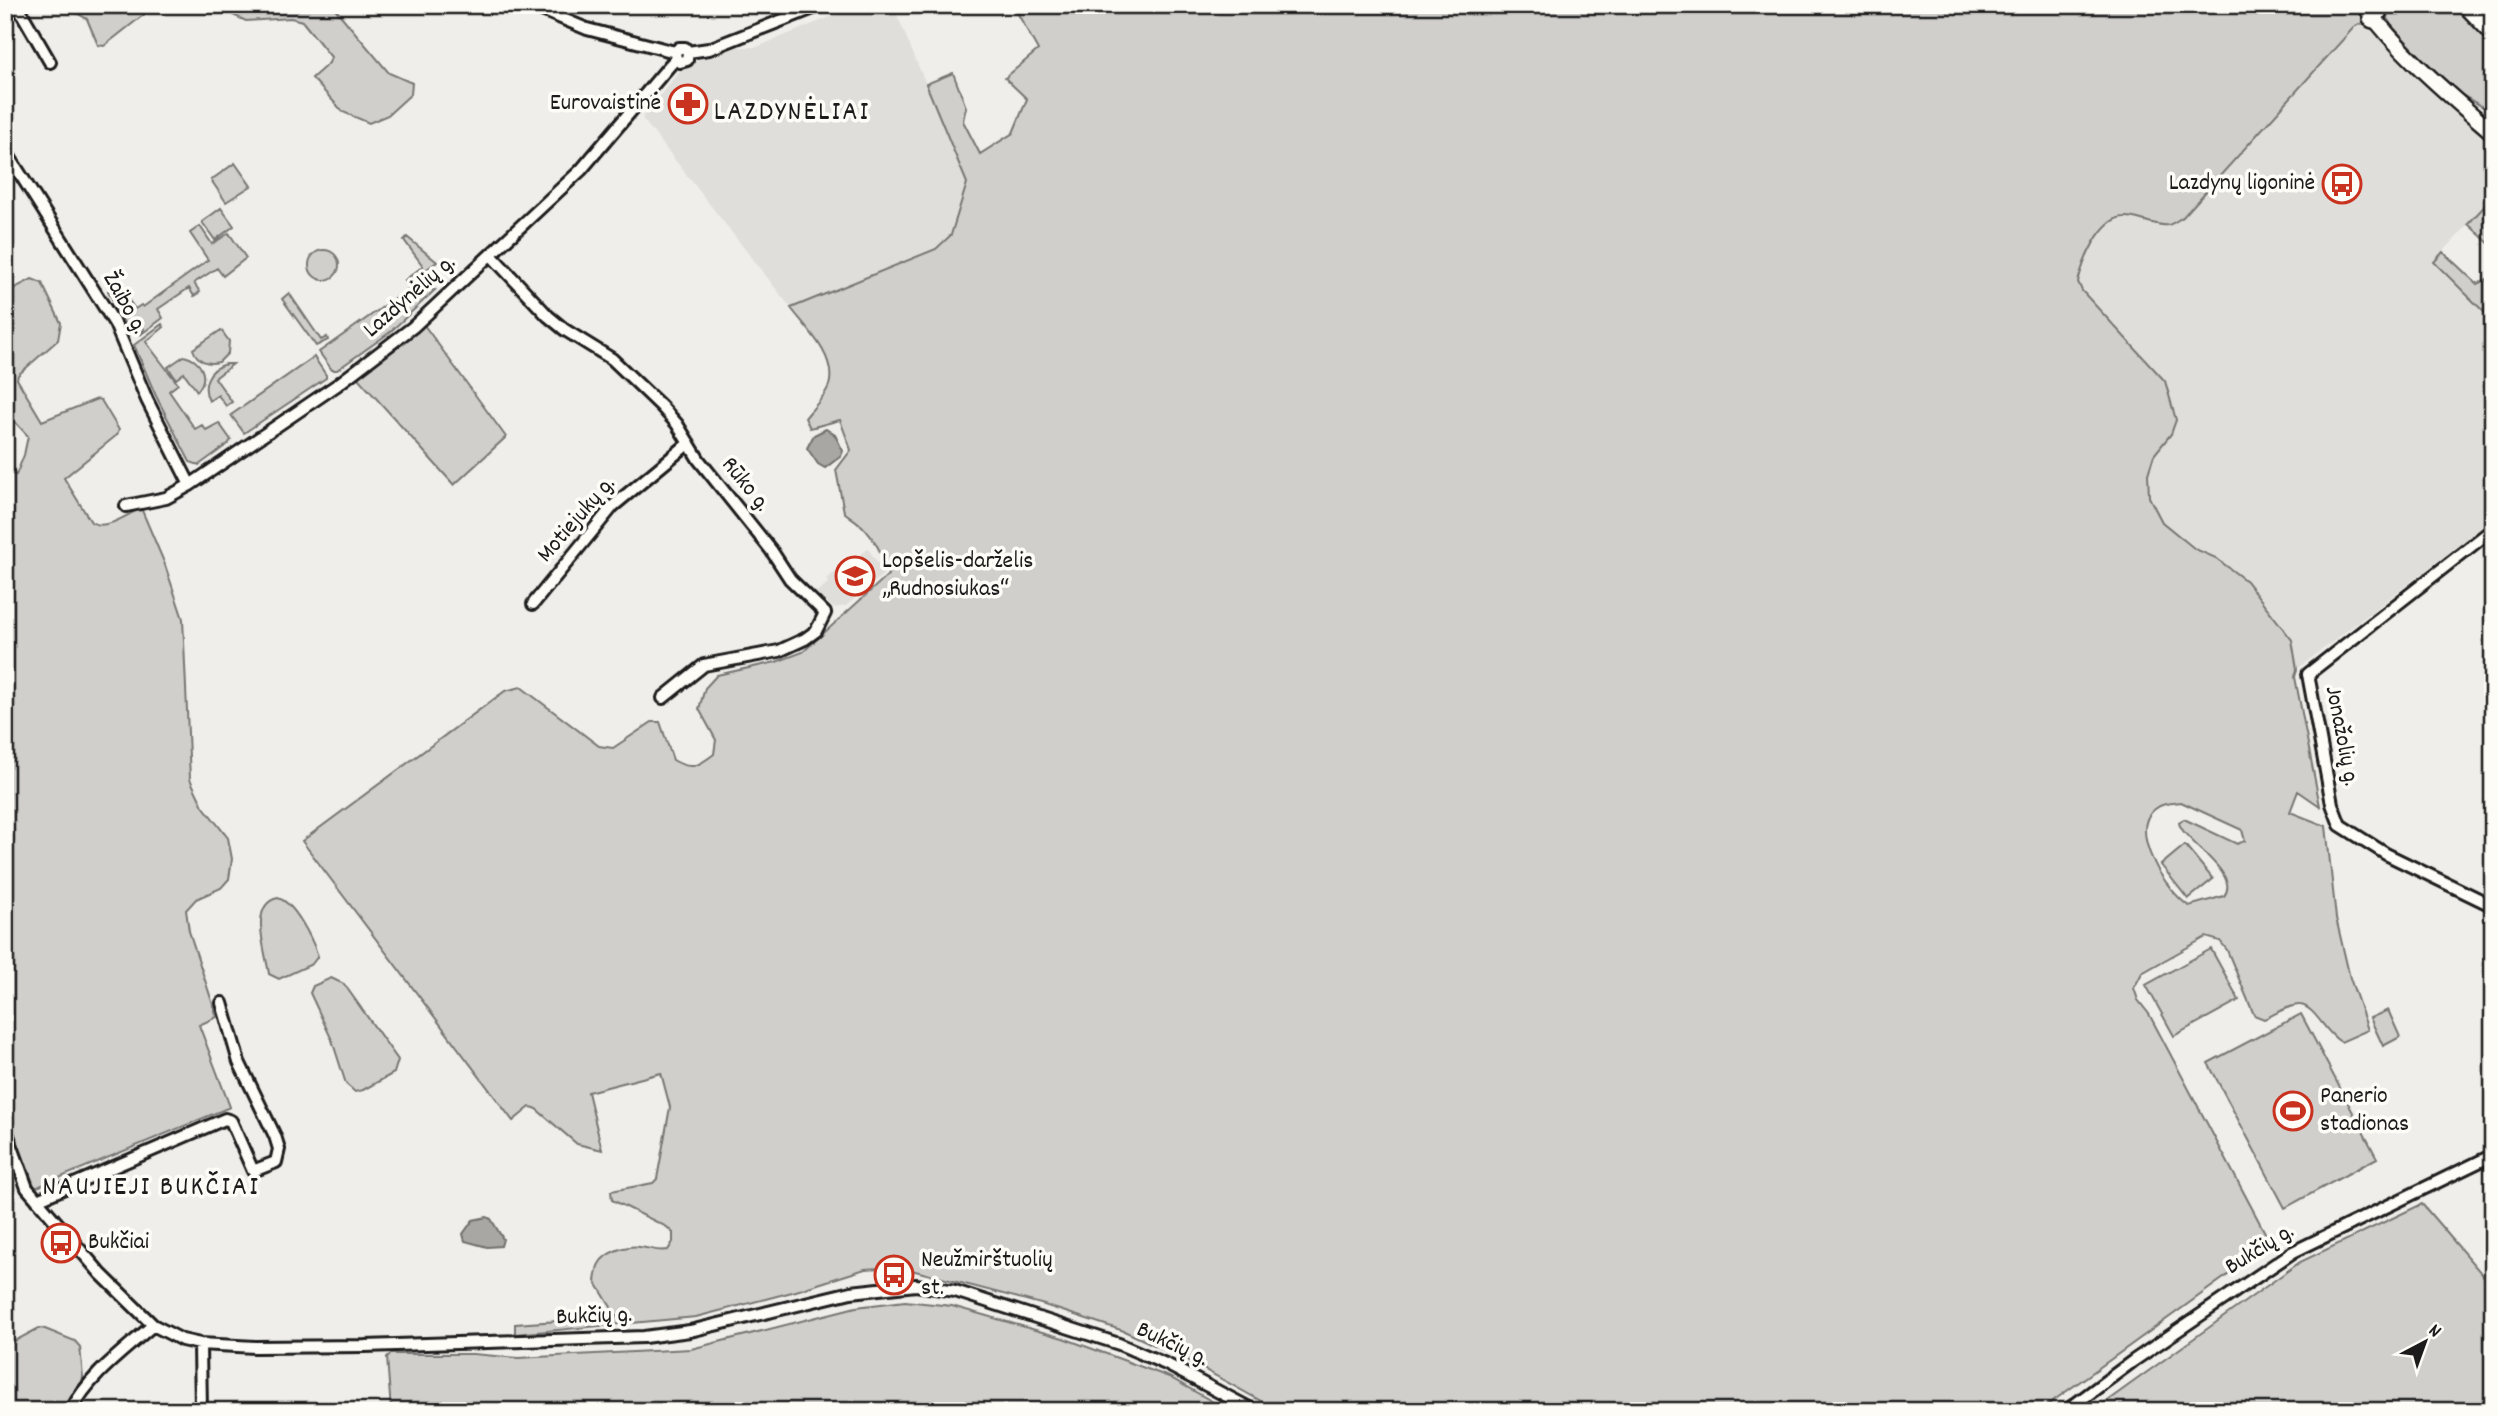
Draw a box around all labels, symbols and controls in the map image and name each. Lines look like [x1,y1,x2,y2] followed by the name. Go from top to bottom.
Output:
[667,83,709,125] pharmacy icon: Eurovaistinė
[550,87,661,121] place label: Eurovaistinė
[714,94,870,134] district label: LAZDYNĖLIAI
[2321,163,2363,205] bus stop icon: Lazdynų ligoninė
[2169,167,2315,201] place label: Lazdynų ligoninė
[356,247,464,347] street label: Lazdynėlių g.
[93,265,155,341] street label: Žaibo g.
[712,450,778,520] street label: Rūko g.
[530,469,624,571] street label: Motiejukų g.
[882,545,1033,607] place label: Lopšelis-darželis „Rudnosiukas“
[834,555,876,597] school or university icon: Lopšelis-darželis „Rudnosiukas“
[2315,683,2367,789] street label: Jonažolių g.
[2320,1080,2409,1142] place label: Panerio stadionas
[2272,1090,2314,1132] sports icon: Panerio stadionas
[42,1169,260,1209] district label: NAUJIEJI BUKČIAI
[2219,1215,2301,1285] street label: Bukčių g.
[40,1222,82,1264] bus stop icon: Bukčiai
[88,1226,149,1260] place label: Bukčiai
[921,1244,1053,1306] place label: Neužmirštuolių st.
[873,1254,915,1296] bus stop icon: Neužmirštuolių st.
[555,1299,633,1335] street label: Bukčių g.
[2390,1308,2460,1378] north arrow
[1130,1314,1214,1376] street label: Bukčių g.
[2421,1319,2446,1345] text: N

